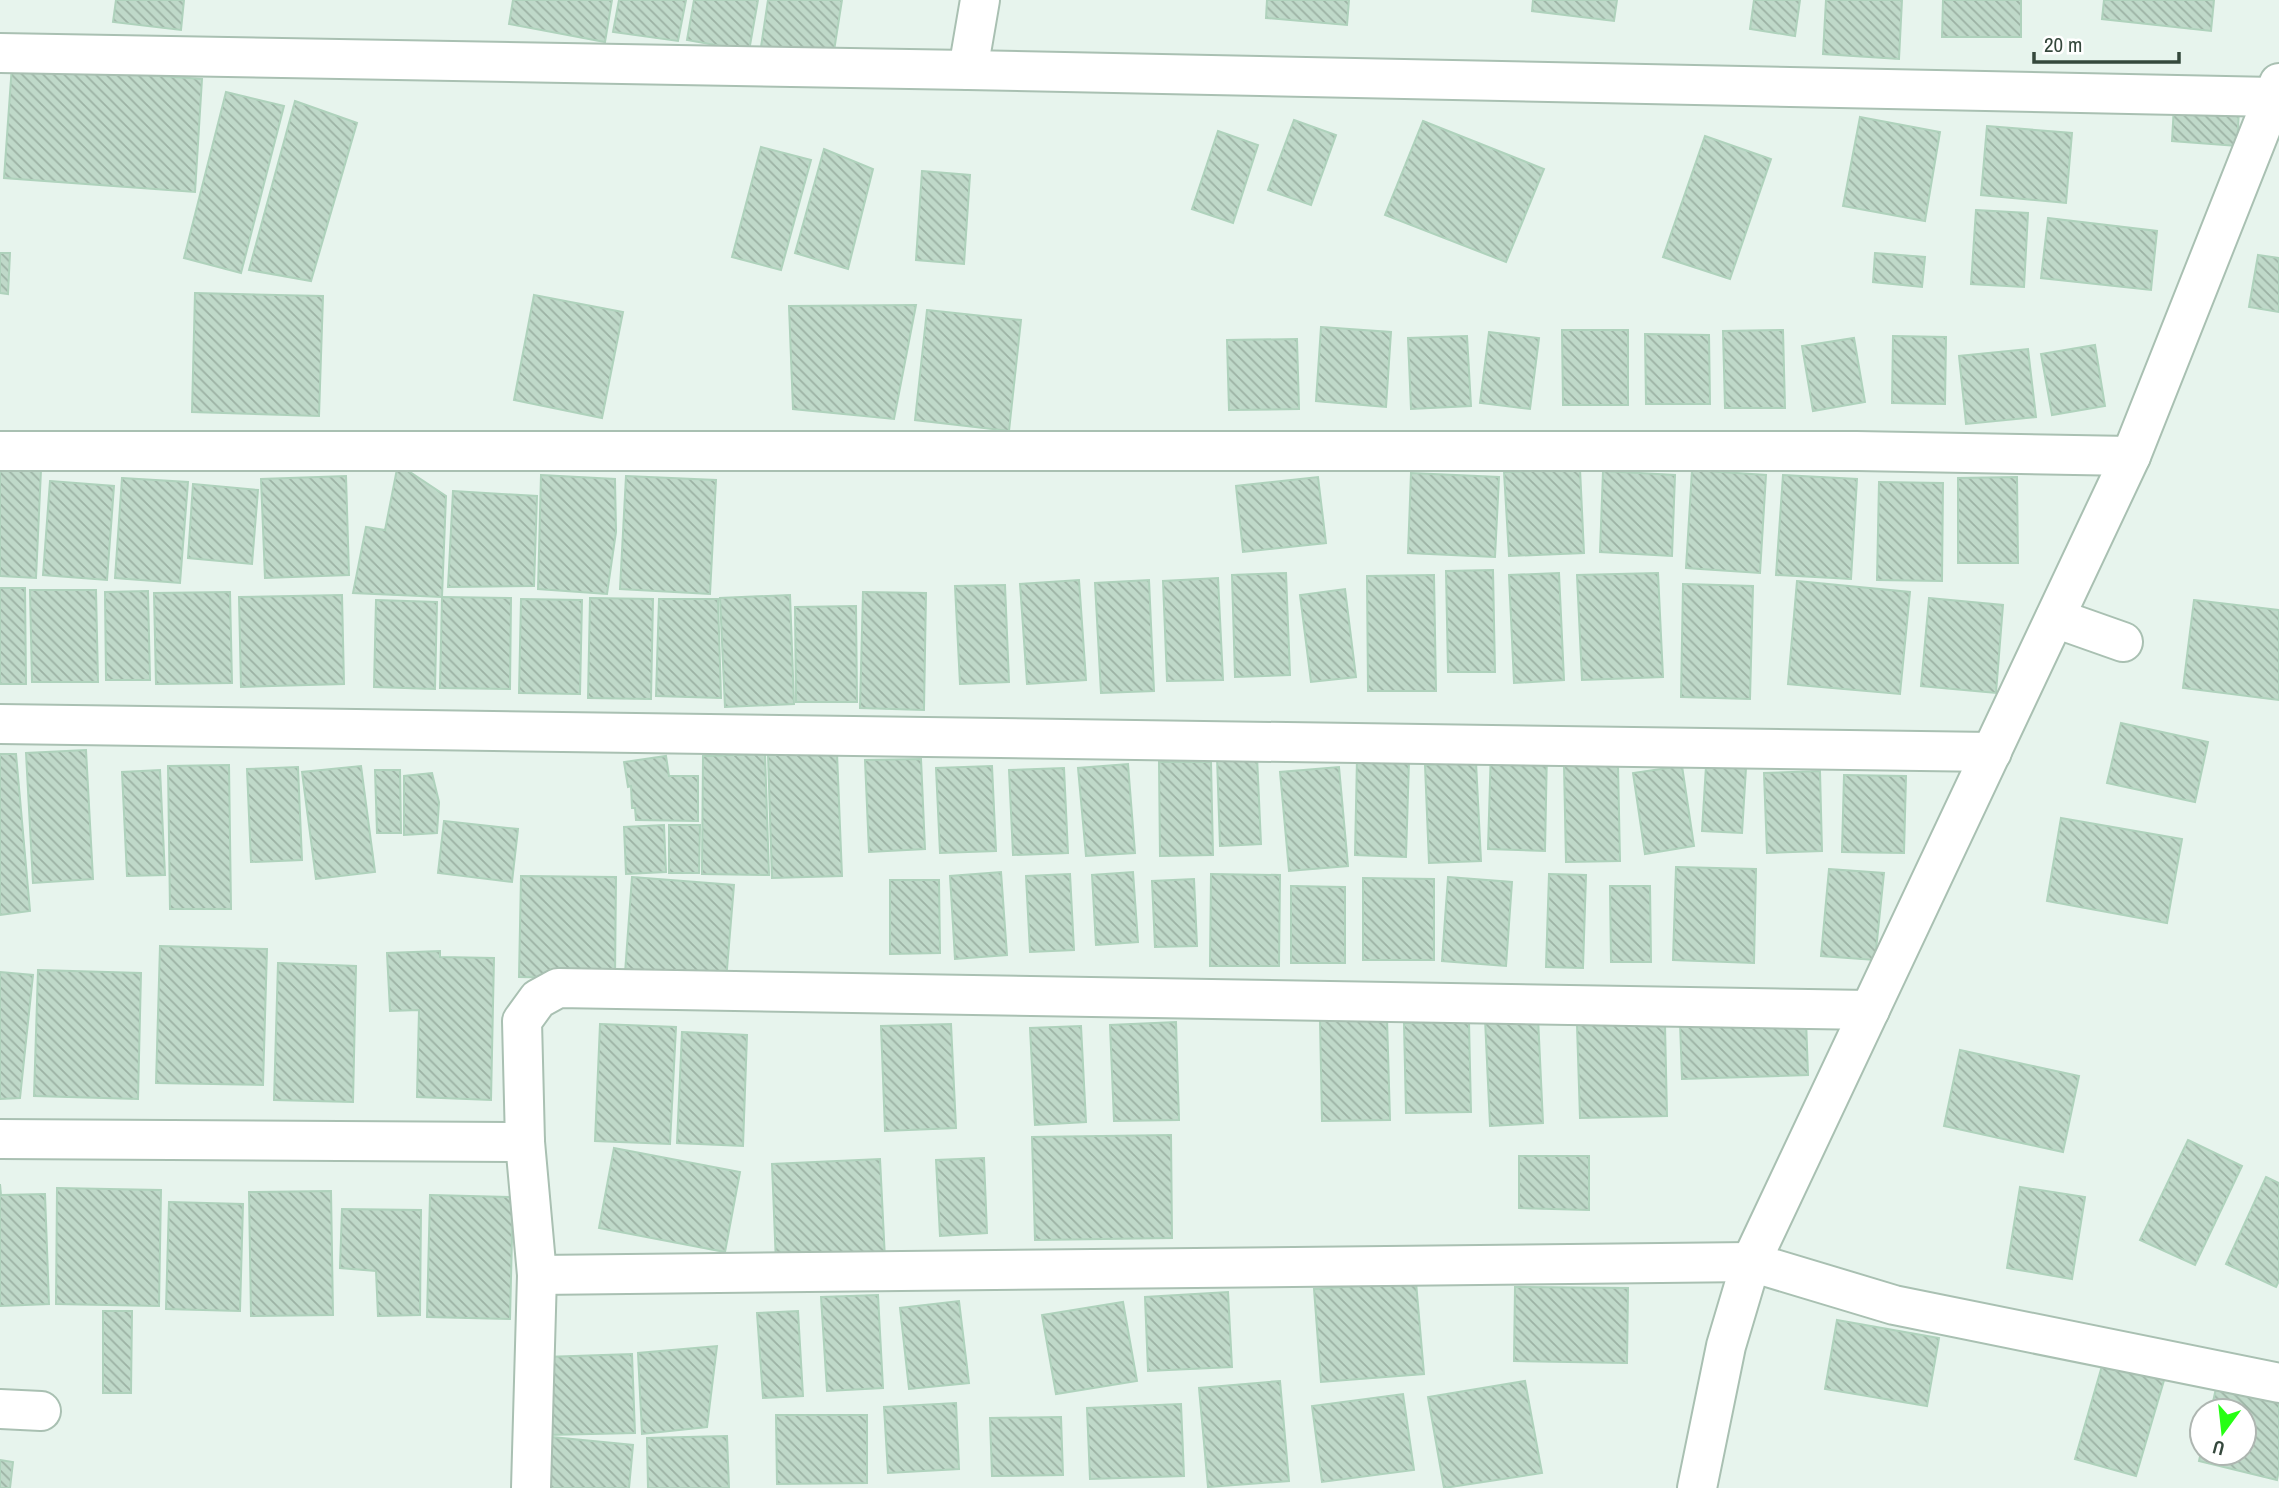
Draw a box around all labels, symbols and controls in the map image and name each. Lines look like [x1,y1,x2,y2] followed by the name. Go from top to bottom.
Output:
[2034,21,2179,65] scale bar
[2044,30,2082,59] text: 20 m
[2188,1397,2258,1467] north arrow
[2210,1434,2227,1462] text: U

